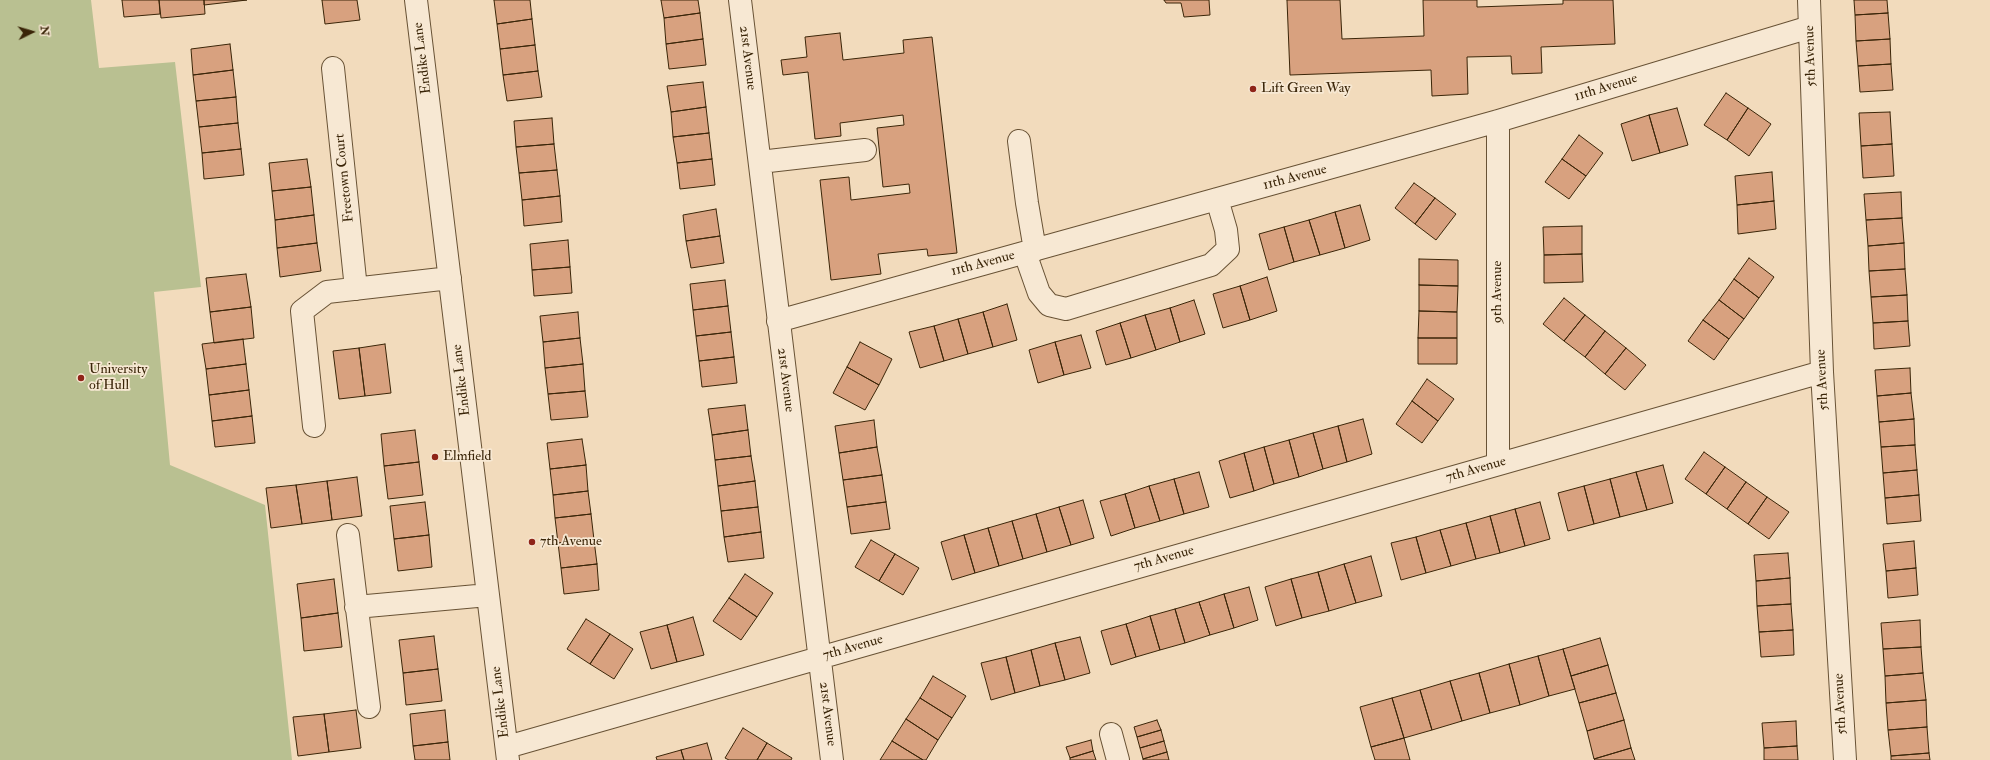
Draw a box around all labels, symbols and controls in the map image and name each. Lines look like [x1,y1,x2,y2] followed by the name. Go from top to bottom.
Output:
[12,12,52,52] north arrow
[410,21,436,95] street label: Endike Lane
[38,25,51,36] text: N
[735,25,759,91] street label: 21st Avenue
[1802,25,1820,87] street label: 5th Avenue
[1572,70,1640,106] street label: 11th Avenue
[1261,81,1350,97] place label: Lift Green Way
[1248,84,1258,94] marker: Lift Green Way
[332,133,358,223] street label: Freetown Court
[1261,161,1329,195] street label: 11th Avenue
[949,247,1017,281] street label: 11th Avenue
[1490,261,1506,323] street label: 9th Avenue
[449,343,475,417] street label: Endike Lane
[773,347,797,413] street label: 21st Avenue
[1813,349,1833,411] street label: 5th Avenue
[89,362,147,394] place label: University of Hull
[76,373,86,383] marker: University of Hull
[443,449,492,465] place label: Elmfield
[430,452,440,462] marker: Elmfield
[1444,453,1508,487] street label: 7th Avenue
[540,534,602,550] place label: 7th Avenue
[527,537,537,547] marker: 7th Avenue
[1132,542,1196,576] street label: 7th Avenue
[821,631,885,665] street label: 7th Avenue
[488,665,514,739] street label: Endike Lane
[1831,673,1851,735] street label: 5th Avenue
[815,681,839,747] street label: 21st Avenue

